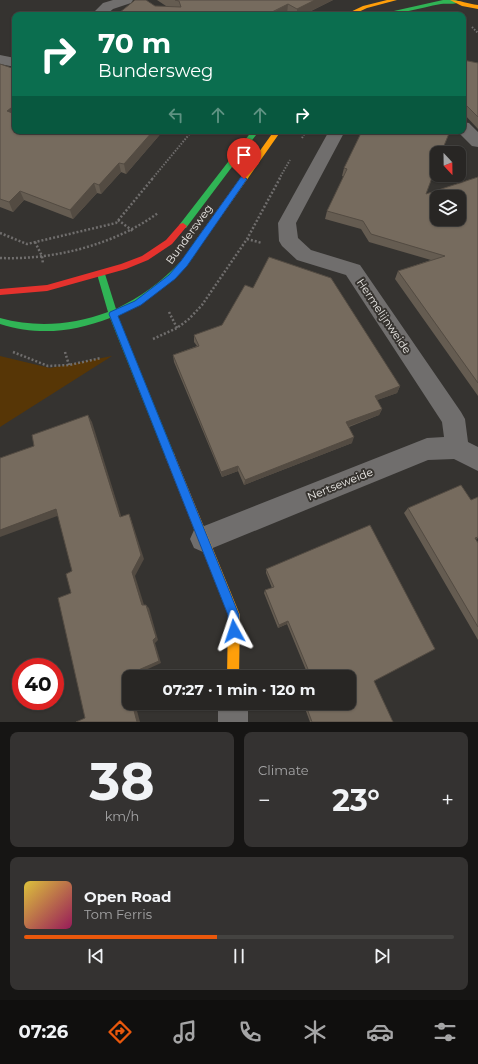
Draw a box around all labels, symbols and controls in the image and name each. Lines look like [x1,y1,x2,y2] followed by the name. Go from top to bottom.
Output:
[98,26,171,60] text: 70 m
[32,28,84,80] icon: right
[98,60,213,82] text: Bundersweg
[165,104,187,126] icon: left
[207,104,229,126] icon: ahead
[249,104,271,126] icon: ahead
[291,104,313,126] icon: right
[227,138,261,179] pin
[233,144,255,166] icon: arrive
[430,146,466,182] north arrow
[430,146,466,226] map controls
[430,190,466,226] button: layers
[163,201,215,267] street label: Bundersweg
[354,276,415,357] street label: Hermelijnweide
[305,464,375,504] street label: Nertseweide
[213,610,255,652] position arrow
[12,658,64,710] speed limit sign: 40
[163,680,315,699] text: 07:27 · 1 min · 120 m
[89,750,155,813] text: 38
[258,762,309,778] text: Climate
[332,782,380,819] text: 23°
[258,787,271,814] text: −
[441,787,454,814] text: +
[105,808,139,824] text: km/h
[84,887,172,906] text: Open Road
[84,906,152,922] text: Tom Ferris
[85,945,107,967] icon: previous
[228,945,250,967] icon: pause
[371,945,393,967] icon: next
[106,1018,134,1046] icon: directions
[171,1018,199,1046] icon: music
[236,1018,264,1046] icon: phone
[301,1018,329,1046] icon: climate
[366,1018,394,1046] icon: car
[431,1018,459,1046] icon: filters
[19,1021,68,1043] text: 07:26

